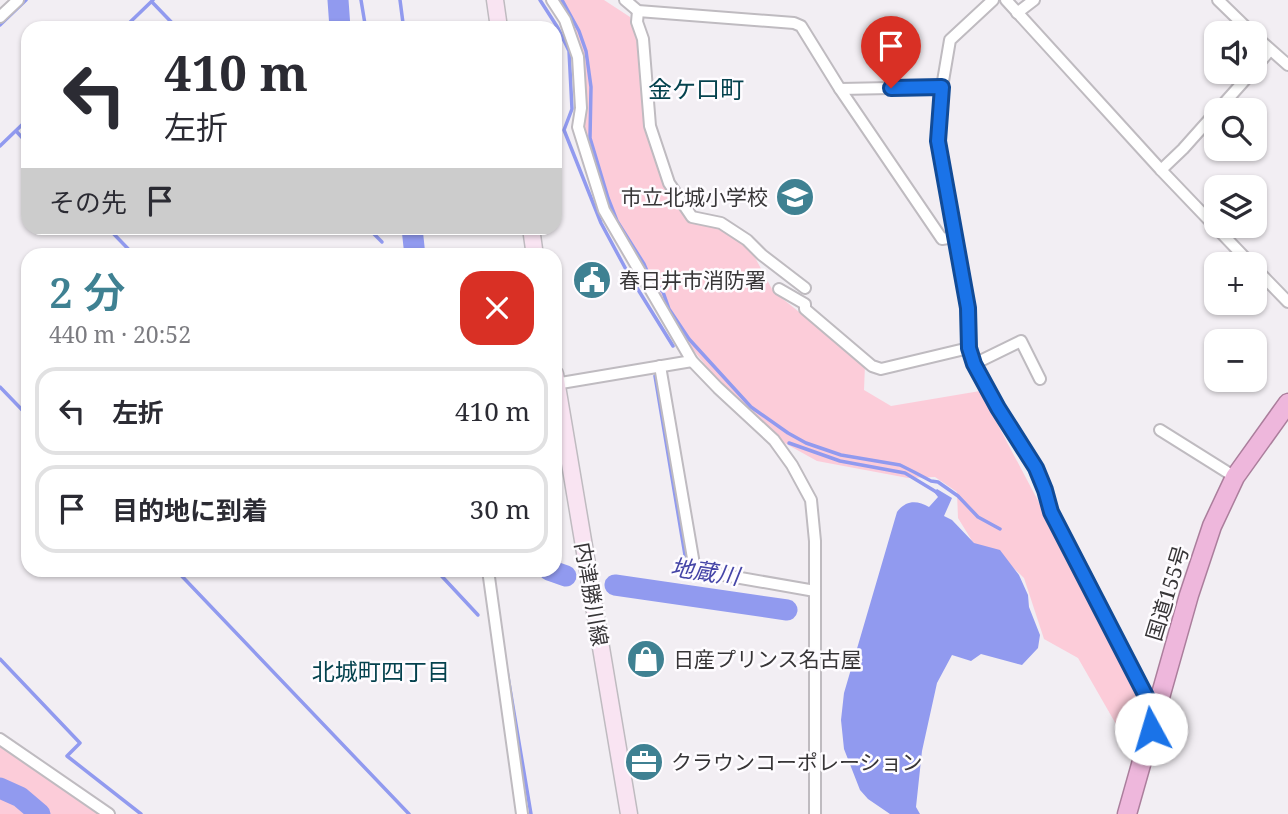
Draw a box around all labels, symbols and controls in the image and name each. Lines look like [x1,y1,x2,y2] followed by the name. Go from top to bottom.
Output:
[861,16,921,88] pin
[1204,21,1267,392] map controls
[1204,21,1267,84] button: sound
[872,27,910,65] icon: arrive
[164,39,308,105] text: 410 m
[49,49,140,140] icon: left
[648,72,744,105] district label: 金ケ口町
[1204,98,1267,161] button: search
[164,105,228,148] text: 左折
[1204,175,1267,238] button: layers
[774,176,816,218] school or university icon: 市立北城小学校
[141,182,179,220] icon: arrive
[621,183,768,211] place label: 市立北城小学校
[49,184,127,220] text: その先
[1204,252,1267,315] button: +
[571,259,613,301] public building icon: 春日井市消防署
[49,263,126,320] text: 2 分
[619,266,766,294] place label: 春日井市消防署
[460,271,534,345] button: close
[49,318,191,350] text: 440 m · 20:52
[1204,329,1267,392] button: −
[53,392,91,430] icon: left
[455,393,530,429] text: 410 m
[112,394,164,430] text: 左折
[53,490,91,528] icon: arrive
[470,491,530,527] text: 30 m
[112,492,268,528] text: 目的地に到着
[569,540,615,648] street label: 内津勝川線
[1139,542,1195,644] street label: 国道155号
[669,550,744,592] water label: 地蔵川
[625,638,667,680] shop icon: 日産プリンス名古屋
[673,645,862,673] place label: 日産プリンス名古屋
[312,655,450,687] district label: 北城町四丁目
[1114,692,1188,766] position arrow
[623,741,665,783] office icon: クラウンコーポレーション
[671,748,923,776] place label: クラウンコーポレーション

